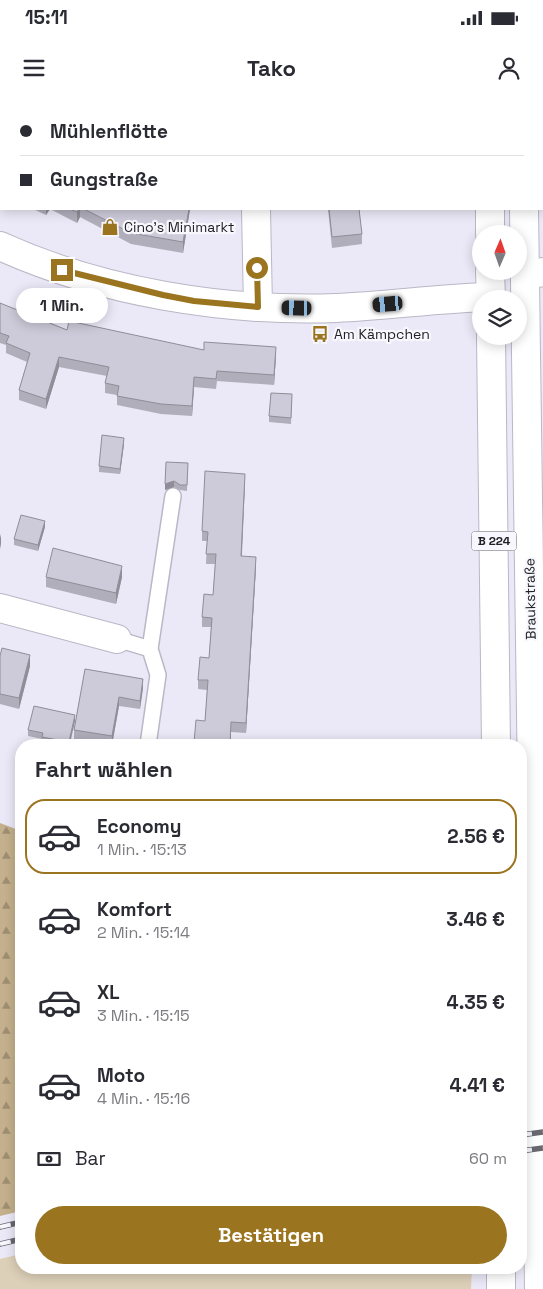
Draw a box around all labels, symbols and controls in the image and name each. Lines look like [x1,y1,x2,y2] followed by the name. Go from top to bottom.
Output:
[25,5,68,30] text: 15:11
[20,54,48,82] icon: menu
[247,54,296,82] text: Tako
[495,54,523,82] icon: person
[50,119,168,144] text: Mühlenflötte
[50,167,158,192] text: Gungstraße
[100,217,120,237] shop icon: Cino's Minimarkt
[124,218,235,236] place label: Cino's Minimarkt
[472,225,528,280] north arrow
[472,225,527,345] map controls
[246,257,268,279] route start
[51,259,73,281] route end
[16,288,108,322] callout: 1 Min.
[472,290,527,345] button: layers
[40,295,84,316] text: 1 Min.
[372,295,403,313] car
[281,300,312,316] car
[310,324,330,344] bus stop icon: Am Kämpchen
[334,325,430,343] place label: Am Kämpchen
[472,532,516,551] road number: B 224
[520,558,540,640] street label: Braukstraße
[35,755,173,783] text: Fahrt wählen
[37,814,82,859] icon: car
[97,814,181,839] text: Economy
[447,824,505,849] text: 2.56 €
[97,839,187,860] text: 1 Min. · 15:13
[37,897,82,942] icon: car
[97,897,172,922] text: Komfort
[446,907,505,932] text: 3.46 €
[97,922,190,943] text: 2 Min. · 15:14
[37,980,82,1025] icon: car
[97,980,120,1005] text: XL
[447,990,505,1015] text: 4.35 €
[97,1005,190,1026] text: 3 Min. · 15:15
[37,1063,82,1108] icon: car
[97,1063,145,1088] text: Moto
[450,1073,505,1098] text: 4.41 €
[97,1088,190,1109] text: 4 Min. · 15:16
[35,1145,63,1173] icon: cash
[75,1146,106,1171] text: Bar
[469,1148,507,1169] text: 60 m
[35,1206,507,1264] button: Bestätigen

